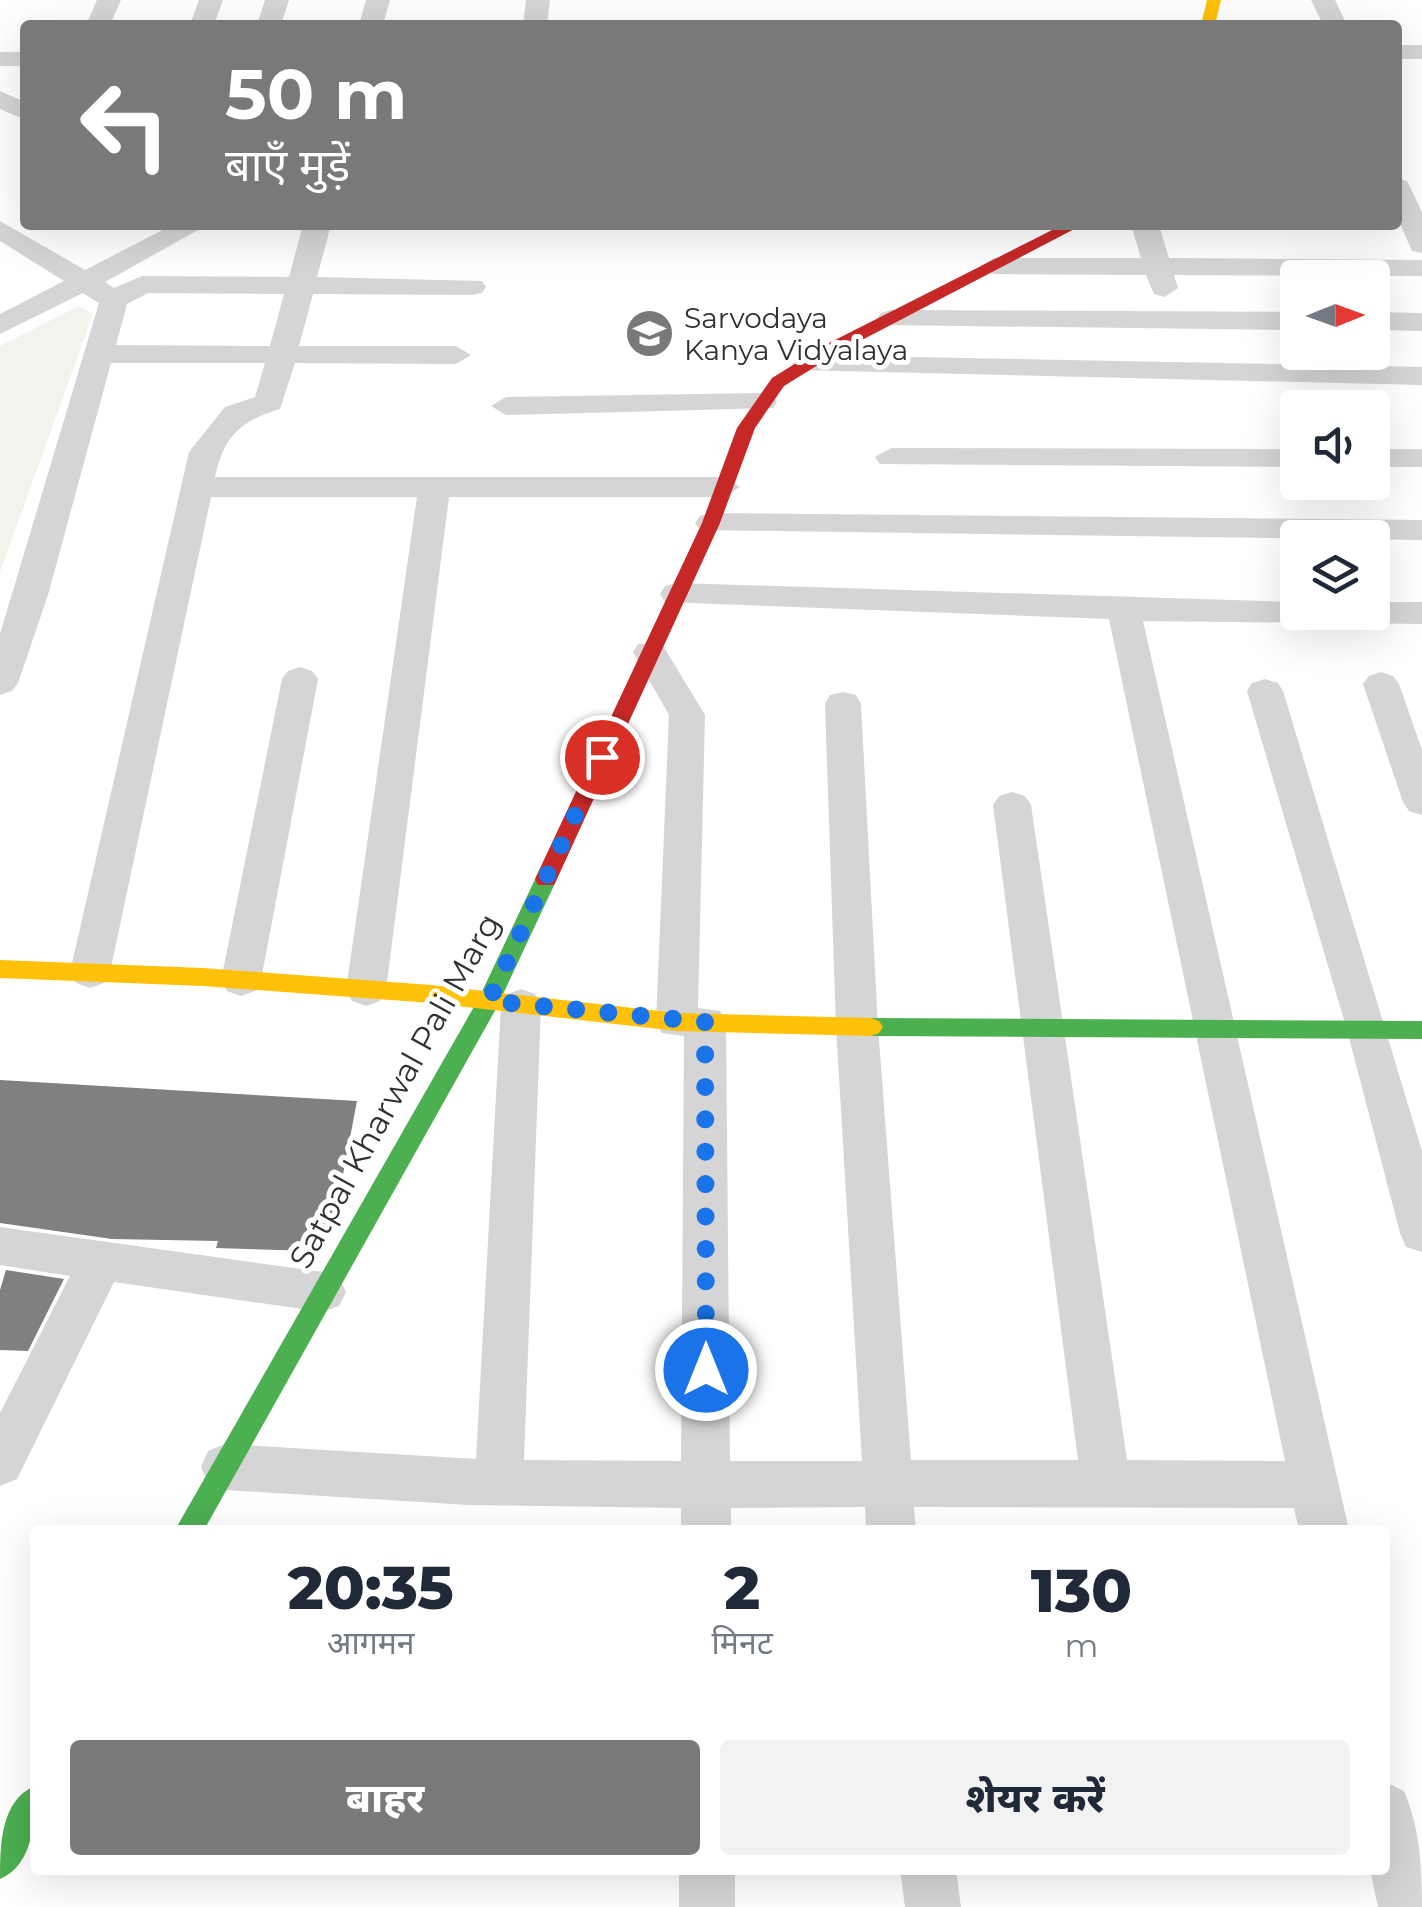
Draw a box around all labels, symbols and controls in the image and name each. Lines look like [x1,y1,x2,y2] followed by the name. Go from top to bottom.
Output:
[225,51,407,137] text: 50 m
[60,60,190,190] icon: left
[225,137,350,192] text: बाएँ मुड़ें
[1280,260,1390,370] north arrow
[1280,260,1390,630] map controls
[684,301,908,367] place label: Sarvodaya Kanya Vidyalaya
[623,308,675,360] school or university icon: Sarvodaya Kanya Vidyalaya
[1280,390,1390,500] button: sound
[1280,520,1390,630] button: layers
[560,715,645,800] pin
[575,730,630,785] icon: arrive
[281,906,509,1275] street label: Satpal Kharwal Pali Marg
[654,1318,758,1422] position arrow
[288,1551,454,1624] text: 20:35
[724,1551,760,1624] text: 2
[1031,1554,1132,1627] text: 130
[327,1623,415,1662] text: आगमन
[712,1623,773,1662] text: मिनट
[1064,1626,1098,1665] text: m
[70,1740,700,1855] button: बाहर
[720,1740,1350,1855] button: शेयर करें

